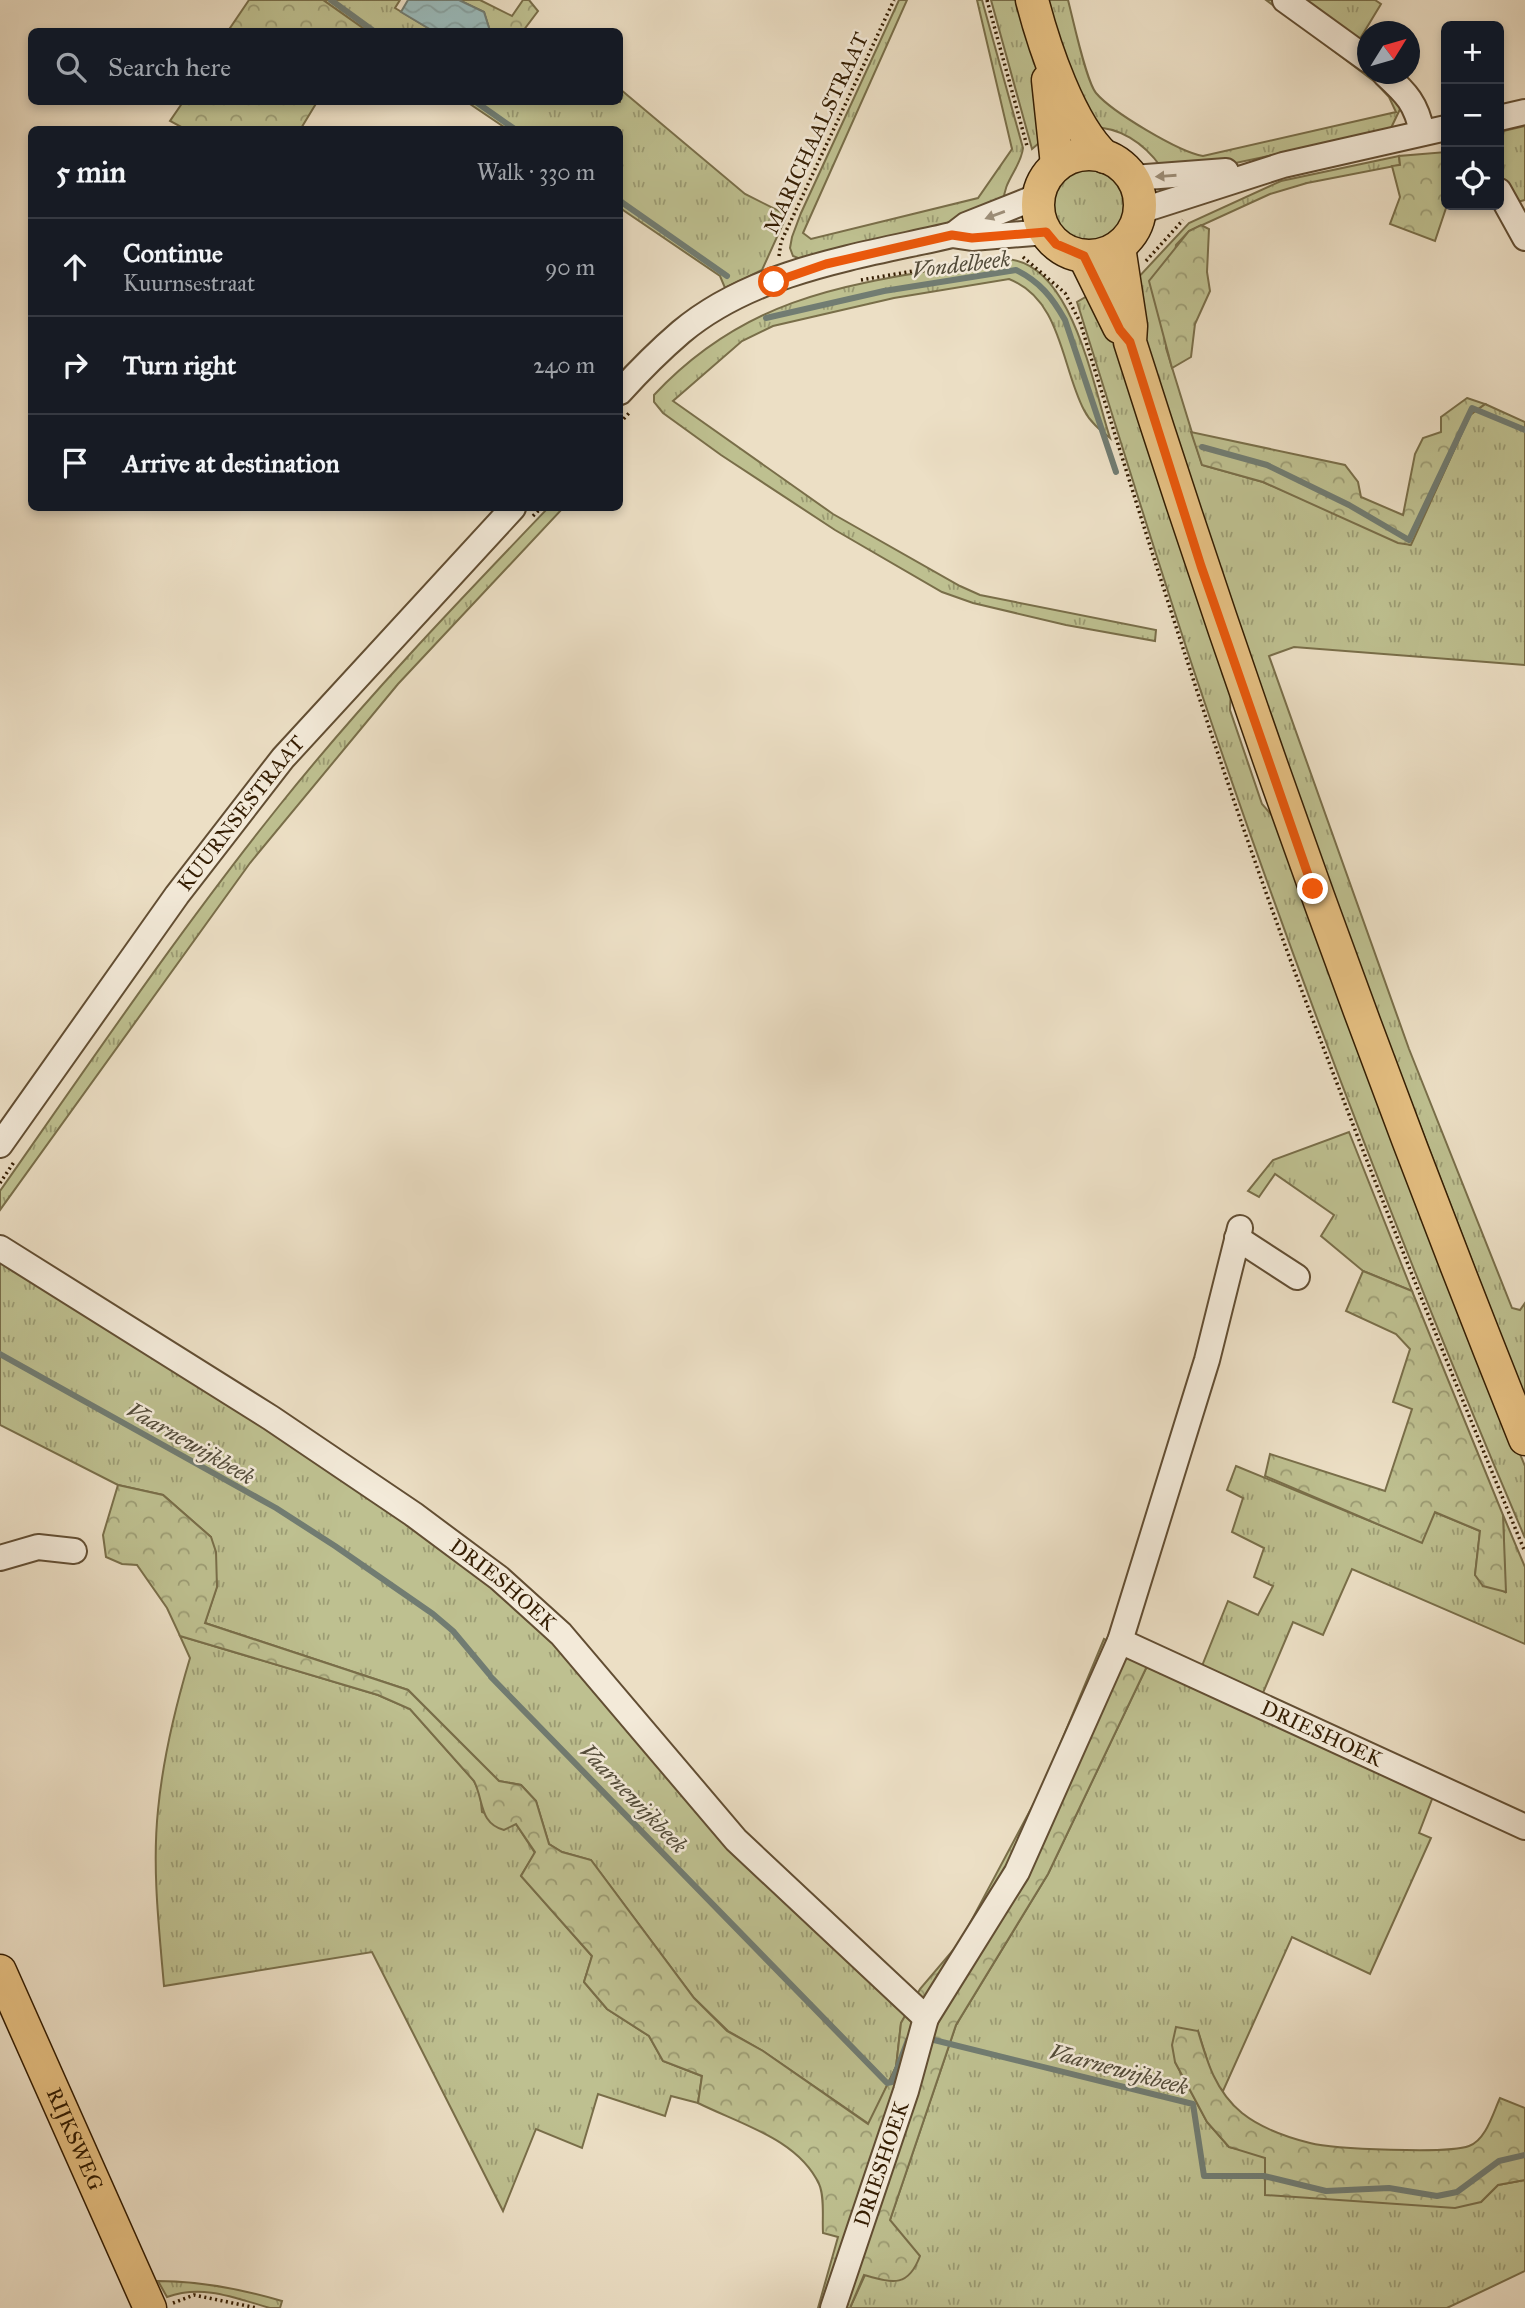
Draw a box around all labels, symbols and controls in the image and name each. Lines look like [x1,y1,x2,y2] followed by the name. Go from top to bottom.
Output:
[1357,21,1420,84] north arrow
[1441,21,1504,210] map controls
[1441,21,1504,84] button: +
[28,28,623,105] search box
[758,28,874,238] street label: MARICHAALSTRAAT
[52,48,90,86] icon: search
[108,51,231,83] text: Search here
[1441,84,1504,147] button: −
[1441,147,1504,210] button: locate
[56,154,126,190] text: 5 min
[477,158,595,186] text: Walk · 330 m
[1155,171,1177,182] one-way arrow
[984,210,1005,221] one-way arrow
[123,237,223,269] text: Continue
[910,244,1012,284] water label: Vondelbeek
[56,248,94,286] icon: ahead
[545,253,595,281] text: 90 m
[758,266,789,297] route start
[123,269,255,297] text: Kuurnsestraat
[56,346,94,384] icon: right
[123,349,236,381] text: Turn right
[533,351,595,379] text: 240 m
[56,444,94,482] icon: arrive
[123,447,340,479] text: Arrive at destination
[172,730,310,896] street label: KUURNSESTRAAT
[1297,873,1328,904] route end
[122,1395,260,1491] water label: Vaarnewijkbeek
[445,1533,563,1637] street label: DRIESHOEK
[1257,1695,1388,1773] street label: DRIESHOEK
[574,1737,694,1859] water label: Vaarnewijkbeek
[1046,2037,1192,2101] water label: Vaarnewijkbeek
[41,2084,109,2194] street label: RIJKSWEG
[848,2097,915,2230] street label: DRIESHOEK

